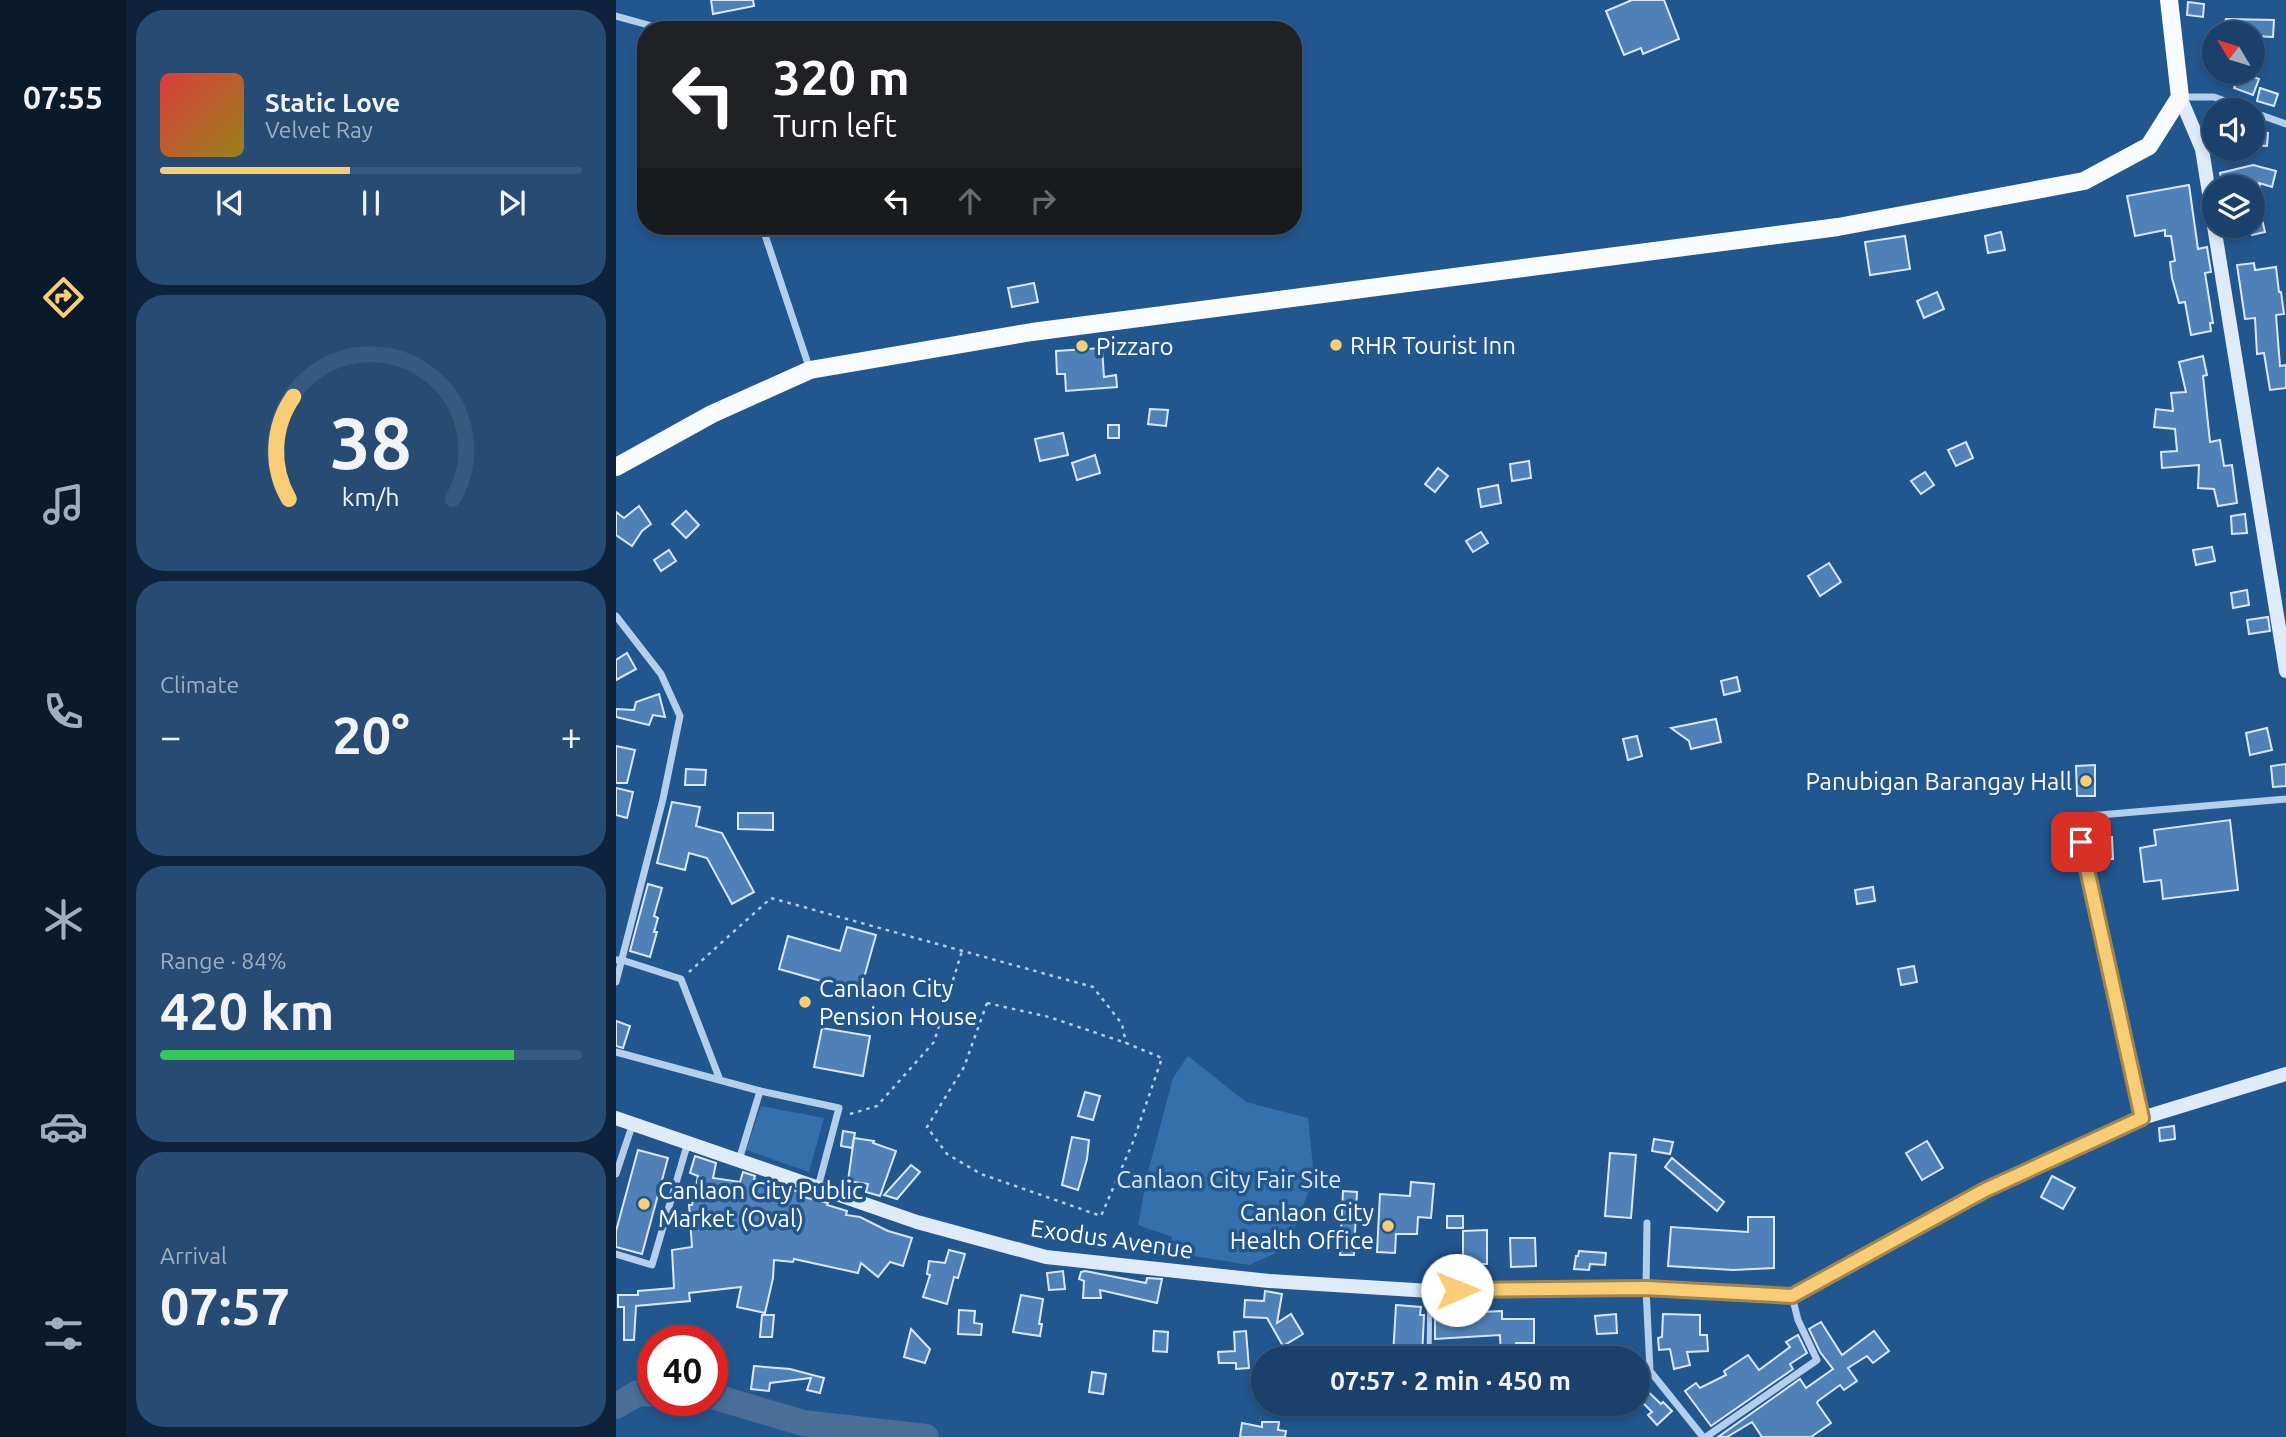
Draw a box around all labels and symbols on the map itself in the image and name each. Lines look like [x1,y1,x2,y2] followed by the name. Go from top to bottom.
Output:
[2202,21,2264,84] north arrow
[1350,332,1516,359] place label: RHR Tourist Inn
[1096,333,1174,360] place label: Pizzaro
[1328,337,1344,353] marker: RHR Tourist Inn
[1074,338,1090,354] marker: Pizzaro
[1805,768,2072,795] place label: Panubigan Barangay Hall
[2078,773,2094,789] marker: Panubigan Barangay Hall
[2051,812,2111,872] pin
[819,975,977,1030] place label: Canlaon City Pension House
[797,994,813,1010] marker: Canlaon City Pension House
[1116,1166,1342,1193] park label: Canlaon City Fair Site
[658,1177,863,1232] place label: Canlaon City Public Market (Oval)
[636,1196,652,1212] marker: Canlaon City Public Market (Oval)
[1230,1199,1374,1254] place label: Canlaon City Health Office
[1029,1214,1195,1264] street label: Exodus Avenue
[1380,1218,1396,1234] marker: Canlaon City Health Office
[1420,1253,1494,1327] position arrow
[637,1325,728,1416] speed limit sign: 40

